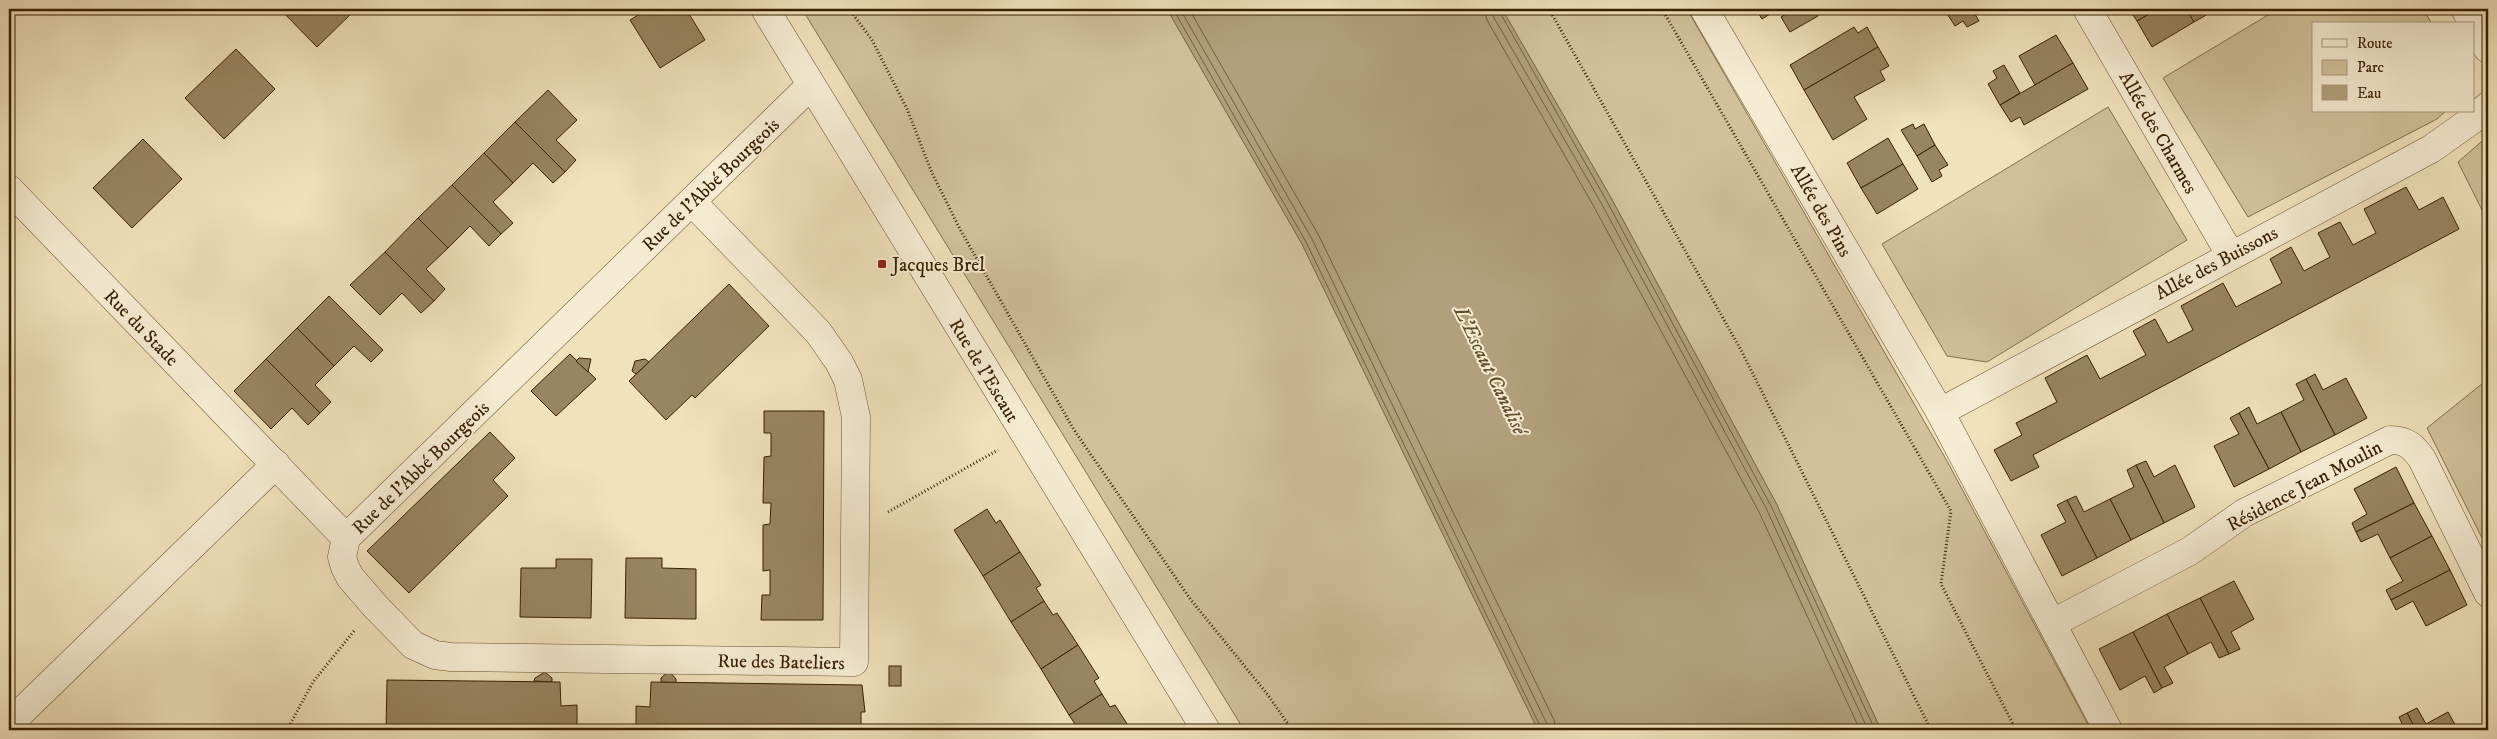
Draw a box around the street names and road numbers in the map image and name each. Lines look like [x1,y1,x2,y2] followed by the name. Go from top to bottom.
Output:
[2113,68,2202,198] street label: Allée des Charmes
[638,114,785,257] street label: Rue de l'Abbé Bourgeois
[1785,160,1856,261] street label: Allée des Pins
[2152,221,2282,305] street label: Allée des Buissons
[99,285,183,371] street label: Rue du Stade
[944,315,1024,427] street label: Rue de l'Escaut
[348,397,495,540] street label: Rue de l'Abbé Bourgeois
[2223,436,2386,537] street label: Résidence Jean Moulin
[717,650,845,675] street label: Rue des Bateliers

